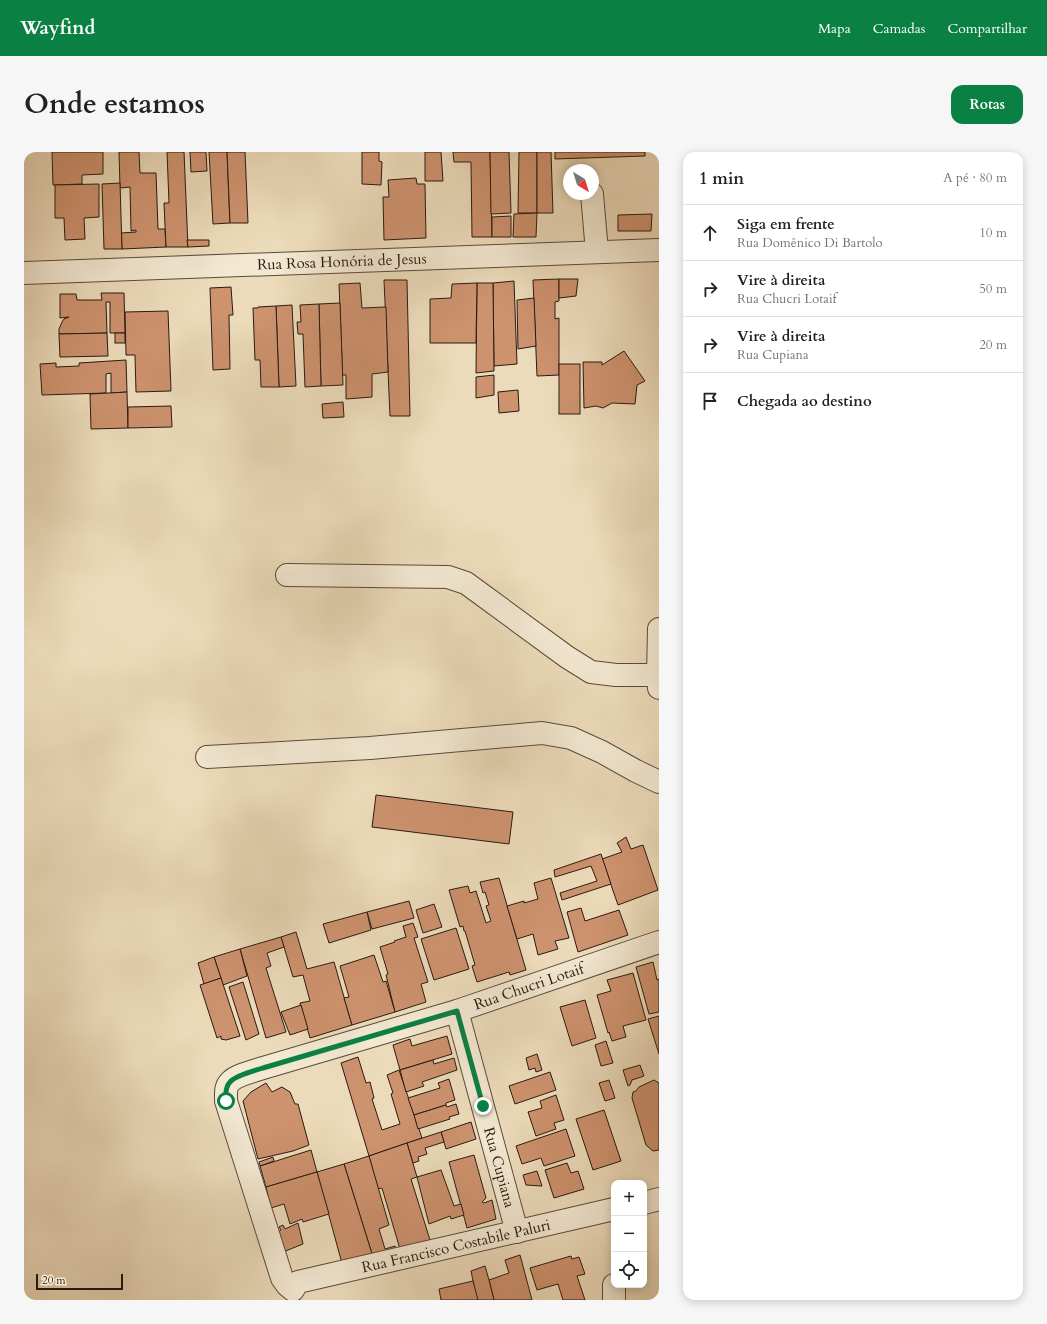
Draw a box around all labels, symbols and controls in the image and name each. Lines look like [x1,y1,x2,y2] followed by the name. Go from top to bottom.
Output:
[20,15,95,41] text: Wayfind
[818,19,851,38] text: Mapa
[873,19,926,38] text: Camadas
[948,19,1027,38] text: Compartilhar
[24,85,205,123] text: Onde estamos
[951,85,1023,124] button: Rotas
[563,164,599,200] north arrow
[699,167,744,190] text: 1 min
[943,169,1007,187] text: A pé · 80 m
[737,214,835,234] text: Siga em frente
[699,222,721,244] icon: ahead
[979,224,1007,242] text: 10 m
[737,234,883,252] text: Rua Domênico Di Bartolo
[257,248,427,275] street label: Rua Rosa Honória de Jesus
[737,270,825,290] text: Vire à direita
[699,278,721,300] icon: right
[979,280,1007,298] text: 50 m
[737,290,837,308] text: Rua Chucri Lotaif
[737,326,825,346] text: Vire à direita
[699,334,721,356] icon: right
[979,336,1007,354] text: 20 m
[737,346,809,364] text: Rua Cupiana
[699,390,721,412] icon: arrive
[737,391,872,411] text: Chegada ao destino
[471,958,589,1015] street label: Rua Chucri Lotaif
[217,1092,235,1110] route start
[474,1097,492,1115] route end
[479,1125,520,1210] street label: Rua Cupiana
[611,1180,647,1288] map controls
[611,1180,647,1216] button: +
[360,1215,552,1277] street label: Rua Francisco Costabile Paluri
[611,1216,647,1252] button: −
[611,1252,647,1288] button: locate
[36,1272,123,1291] scale bar
[42,1273,66,1288] text: 20 m

